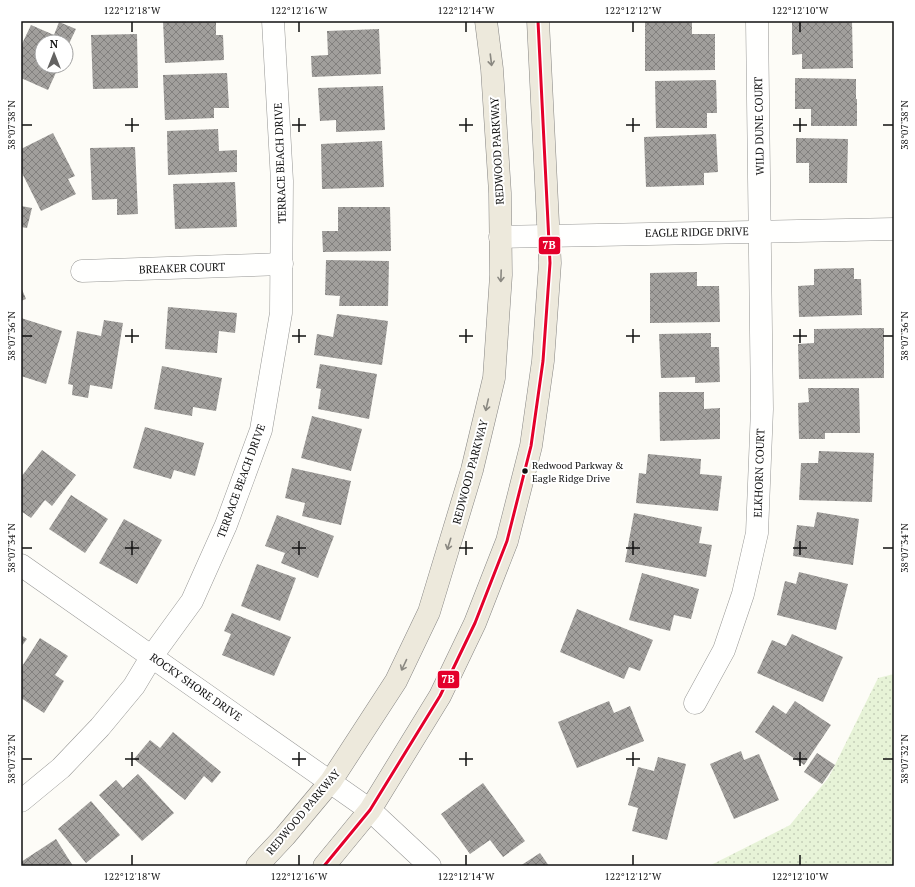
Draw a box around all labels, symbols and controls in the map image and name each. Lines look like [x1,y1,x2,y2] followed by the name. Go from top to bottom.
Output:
[104,4,161,17] text: 122°12'18"W
[271,4,328,17] text: 122°12'16"W
[438,4,495,17] text: 122°12'14"W
[605,4,662,17] text: 122°12'12"W
[772,4,829,17] text: 122°12'10"W
[34,34,74,74] north arrow
[50,37,59,51] text: N
[487,53,495,66] one-way arrow
[751,76,767,175] street label: WILD DUNE COURT
[487,96,507,205] street label: REDWOOD PARKWAY
[5,100,18,150] text: 38°07'38"N
[898,100,911,150] text: 38°07'38"N
[271,102,289,224] street label: TERRACE BEACH DRIVE
[645,224,749,240] street label: EAGLE RIDGE DRIVE
[538,236,561,255] line badge: 7B
[542,238,556,252] text: 7B
[139,259,226,277] street label: BREAKER COURT
[497,269,505,282] one-way arrow
[5,311,18,361] text: 38°07'36"N
[898,311,911,361] text: 38°07'36"N
[483,398,491,411] one-way arrow
[449,417,491,526] street label: REDWOOD PARKWAY
[214,422,268,540] street label: TERRACE BEACH DRIVE
[750,428,768,518] street label: ELKHORN COURT
[532,459,624,485] place label: Redwood Parkway & Eagle Ridge Drive
[520,466,530,476] marker: Redwood Parkway & Eagle Ridge Drive
[5,523,18,573] text: 38°07'34"N
[898,523,911,573] text: 38°07'34"N
[445,538,453,550] one-way arrow
[147,650,245,724] street label: ROCKY SHORE DRIVE
[400,659,407,671] one-way arrow
[437,670,460,689] line badge: 7B
[441,672,455,686] text: 7B
[5,734,18,784] text: 38°07'32"N
[898,734,911,784] text: 38°07'32"N
[263,766,344,858] street label: REDWOOD PARKWAY
[104,870,161,883] text: 122°12'18"W
[271,870,328,883] text: 122°12'16"W
[438,870,495,883] text: 122°12'14"W
[605,870,662,883] text: 122°12'12"W
[772,870,829,883] text: 122°12'10"W

